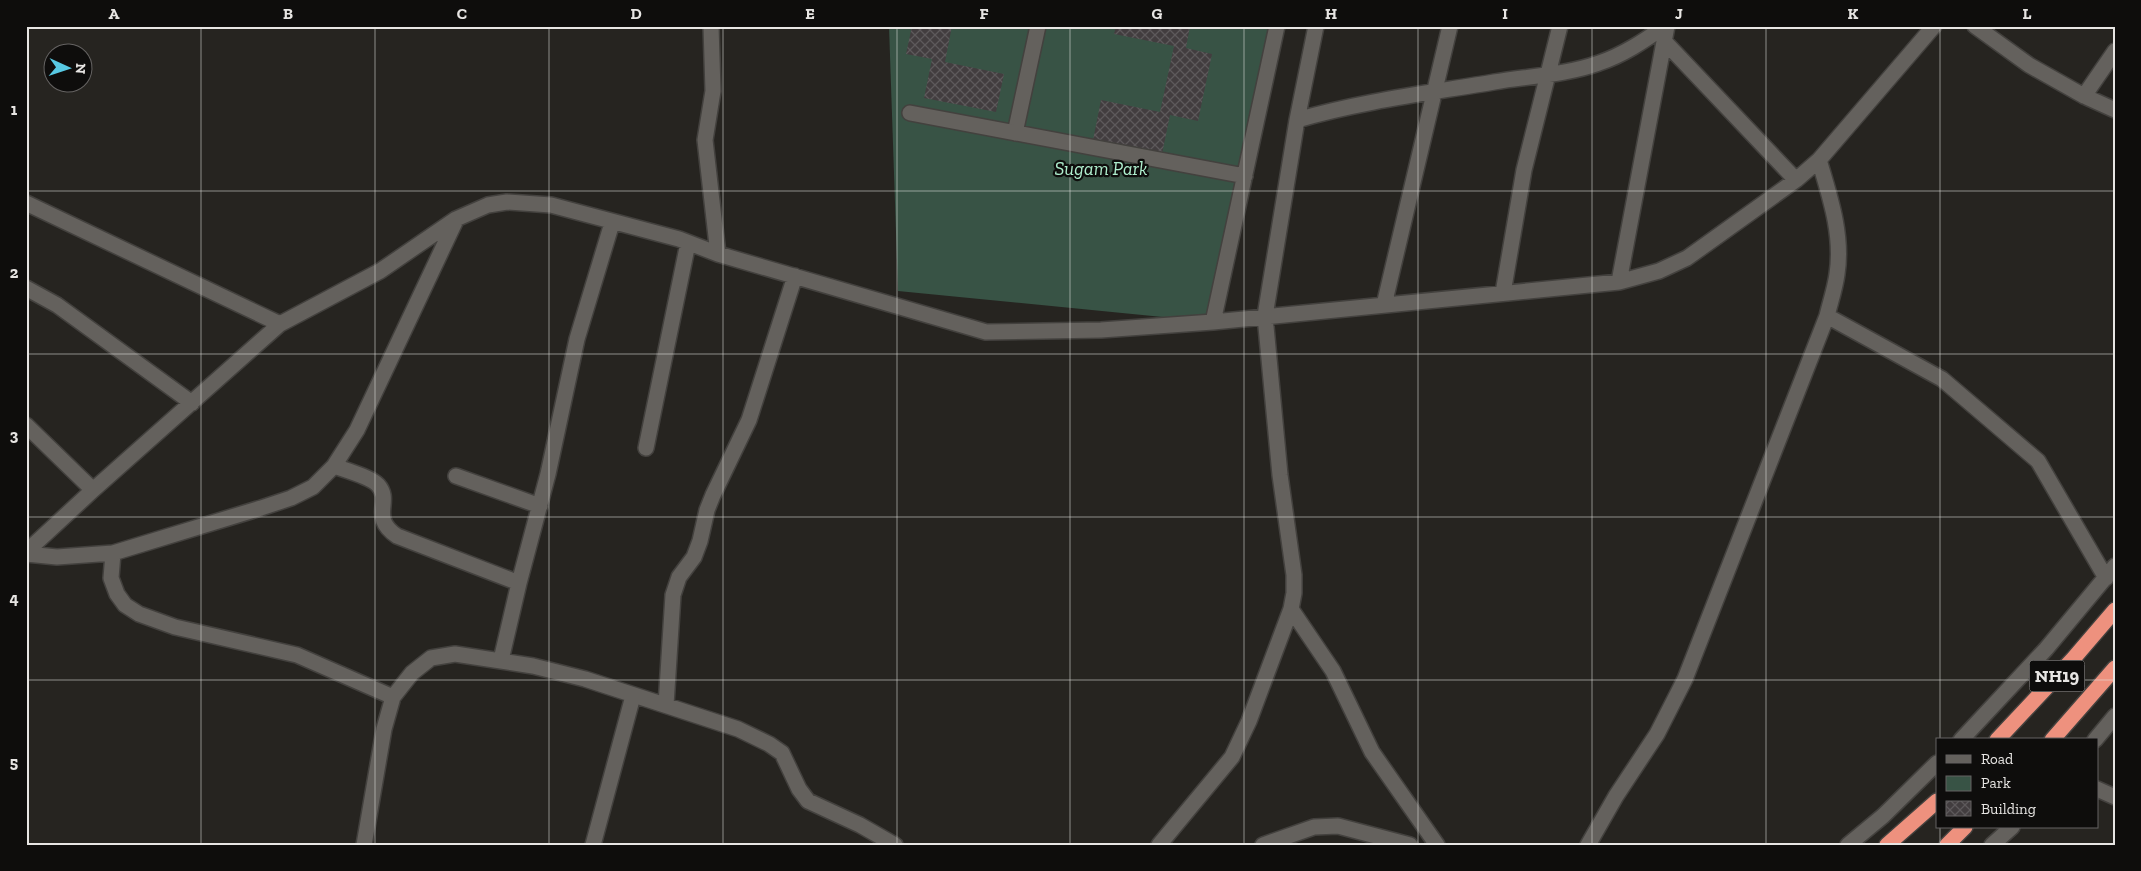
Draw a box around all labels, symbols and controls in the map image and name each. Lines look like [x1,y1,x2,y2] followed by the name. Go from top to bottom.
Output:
[109,4,120,23] text: A
[283,4,293,23] text: B
[457,4,467,23] text: C
[630,4,642,23] text: D
[805,4,815,23] text: E
[979,4,989,23] text: F
[1152,4,1163,23] text: G
[1325,4,1337,23] text: H
[1502,4,1508,23] text: I
[1675,4,1683,23] text: J
[1848,4,1859,23] text: K
[2023,4,2032,23] text: L
[42,42,92,92] north arrow
[72,63,89,75] text: N
[11,100,18,119] text: 1
[1054,157,1148,180] park label: Sugam Park
[10,263,19,282] text: 2
[10,426,19,445] text: 3
[9,589,19,608] text: 4
[2030,660,2084,691] road number: NH19
[1936,738,2098,828] legend
[1981,750,2014,768] text: Road
[10,753,18,772] text: 5
[1981,774,2011,792] text: Park
[1981,800,2036,818] text: Building

